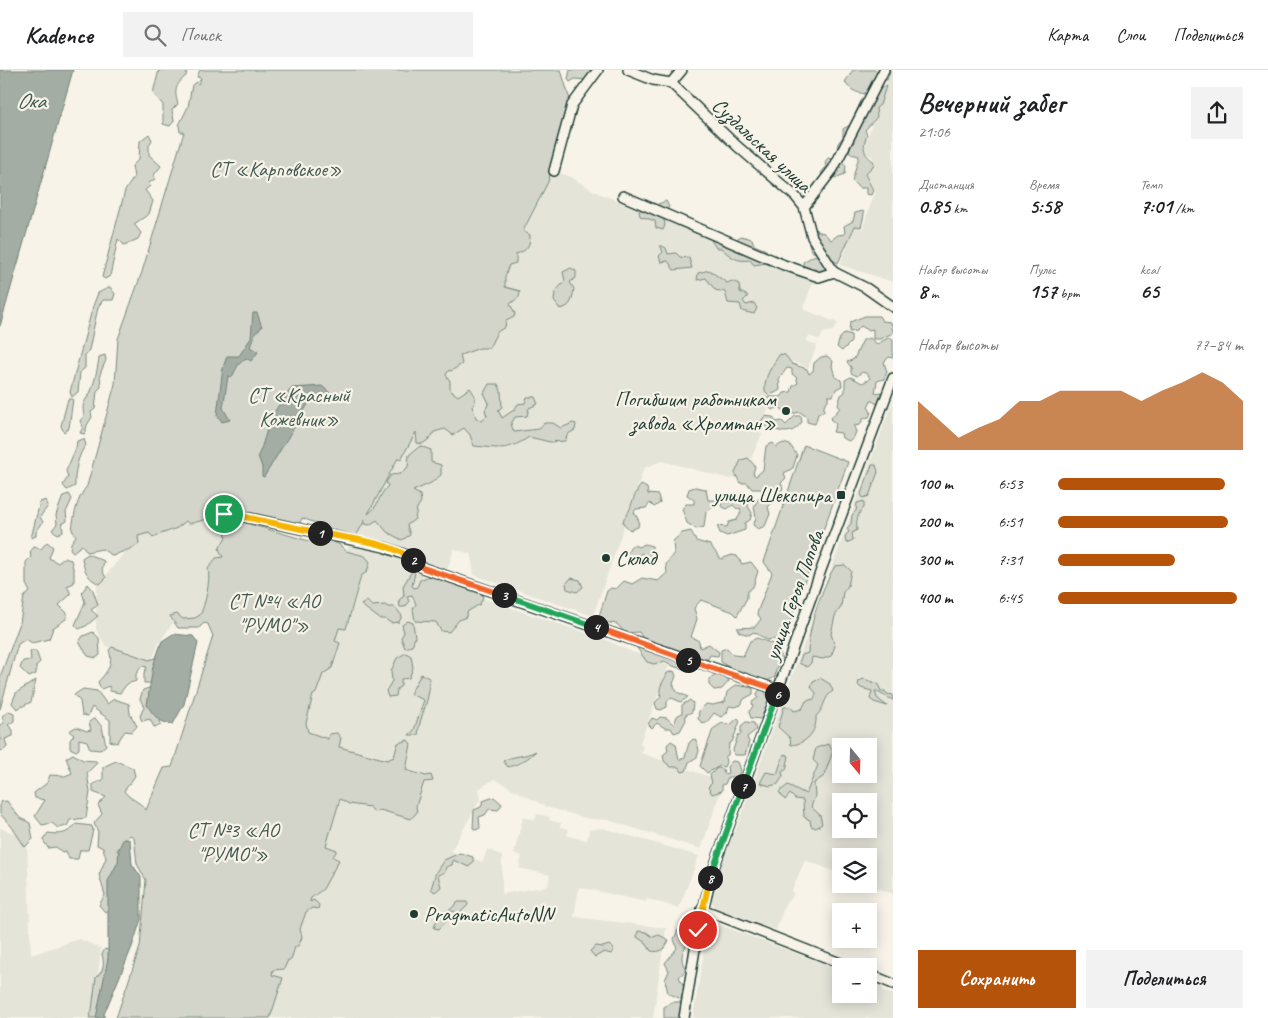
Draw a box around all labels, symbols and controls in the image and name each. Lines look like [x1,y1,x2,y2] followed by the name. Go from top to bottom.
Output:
[123,12,473,57] search box
[25,20,93,50] text: Kadence
[141,21,169,49] icon: search
[181,23,221,47] text: Поиск
[1047,24,1088,46] text: Карта
[1116,24,1145,46] text: Слои
[1173,24,1243,46] text: Поделиться
[918,85,1065,120] text: Вечерний забег
[17,87,48,115] water label: Ока
[1191,87,1243,139] button: share
[706,92,819,200] street label: Суздальская улица
[918,122,950,142] text: 21:06
[210,156,342,182] park label: СТ «Карповское»
[918,176,974,193] text: Дистанция
[1029,176,1059,193] text: Время
[1140,176,1163,193] text: Темп
[918,193,950,219] text: 0.85
[1029,193,1061,219] text: 5:58
[1140,193,1172,219] text: 7:01
[950,200,967,217] text: km
[1172,200,1194,217] text: /km
[918,261,987,278] text: Набор высоты
[1029,261,1056,278] text: Пульс
[1140,261,1159,278] text: kcal
[918,278,927,304] text: 8
[1029,278,1057,304] text: 157
[1140,278,1159,304] text: 65
[927,285,939,302] text: m
[1057,285,1080,302] text: bpm
[918,335,997,355] text: Набор высоты
[1194,335,1243,355] text: 77–84 m
[248,382,351,432] park label: СТ «Красный Кожевник»
[615,386,777,437] place label: Погибшим работникам завода «Хромтан»
[780,405,792,417] marker: Погибшим работникам завода «Хромтан»
[918,474,953,494] text: 100 m
[998,474,1023,494] text: 6:53
[711,482,833,508] place label: улица Шекспира
[835,489,847,501] marker: улица Шекспира
[203,493,245,535] pin
[210,500,238,528] icon: arrive
[918,512,953,532] text: 200 m
[998,512,1023,532] text: 6:51
[308,520,332,546] pin: 1
[758,524,830,665] street label: улица Героя Попова
[317,525,324,542] text: 1
[616,545,658,571] place label: Склад
[400,548,426,572] pin: 2
[918,550,953,570] text: 300 m
[998,550,1023,570] text: 7:31
[410,552,417,569] text: 2
[600,552,612,564] marker: Склад
[492,582,516,608] pin: 3
[501,587,508,604] text: 3
[228,588,322,638] park label: СТ №4 «АО "РУМО"»
[918,588,953,608] text: 400 m
[998,588,1023,608] text: 6:45
[584,614,608,640] pin: 4
[593,619,600,636] text: 4
[676,648,700,672] pin: 5
[685,652,692,669] text: 5
[764,682,790,706] pin: 6
[774,686,781,703] text: 6
[832,738,878,782] north arrow
[832,738,877,1003] map controls
[730,774,756,798] pin: 7
[740,778,747,795] text: 7
[832,793,877,838] button: locate
[187,817,281,867] park label: СТ №3 «АО "РУМО"»
[832,848,877,893] button: layers
[698,866,722,890] pin: 8
[707,870,714,887] text: 8
[424,901,556,927] place label: PragmaticAutoNN
[832,903,877,948] button: +
[408,908,420,920] marker: PragmaticAutoNN
[677,909,719,951] pin
[684,916,712,944] icon: check
[918,950,1076,1008] button: Сохранить
[1086,950,1243,1008] button: Поделиться
[832,958,877,1003] button: −

